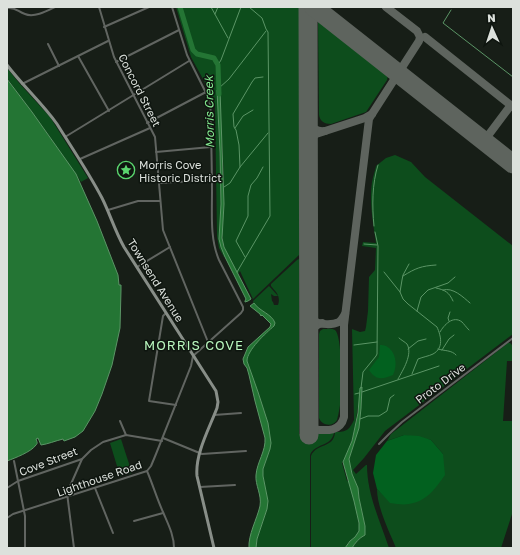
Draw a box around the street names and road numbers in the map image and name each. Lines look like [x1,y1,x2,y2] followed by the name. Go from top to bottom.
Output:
[116,52,164,128] street label: Concord Street
[125,236,187,324] street label: Townsend Avenue
[413,360,467,406] street label: Proto Drive
[17,444,79,478] street label: Cove Street
[55,457,143,499] street label: Lighthouse Road

